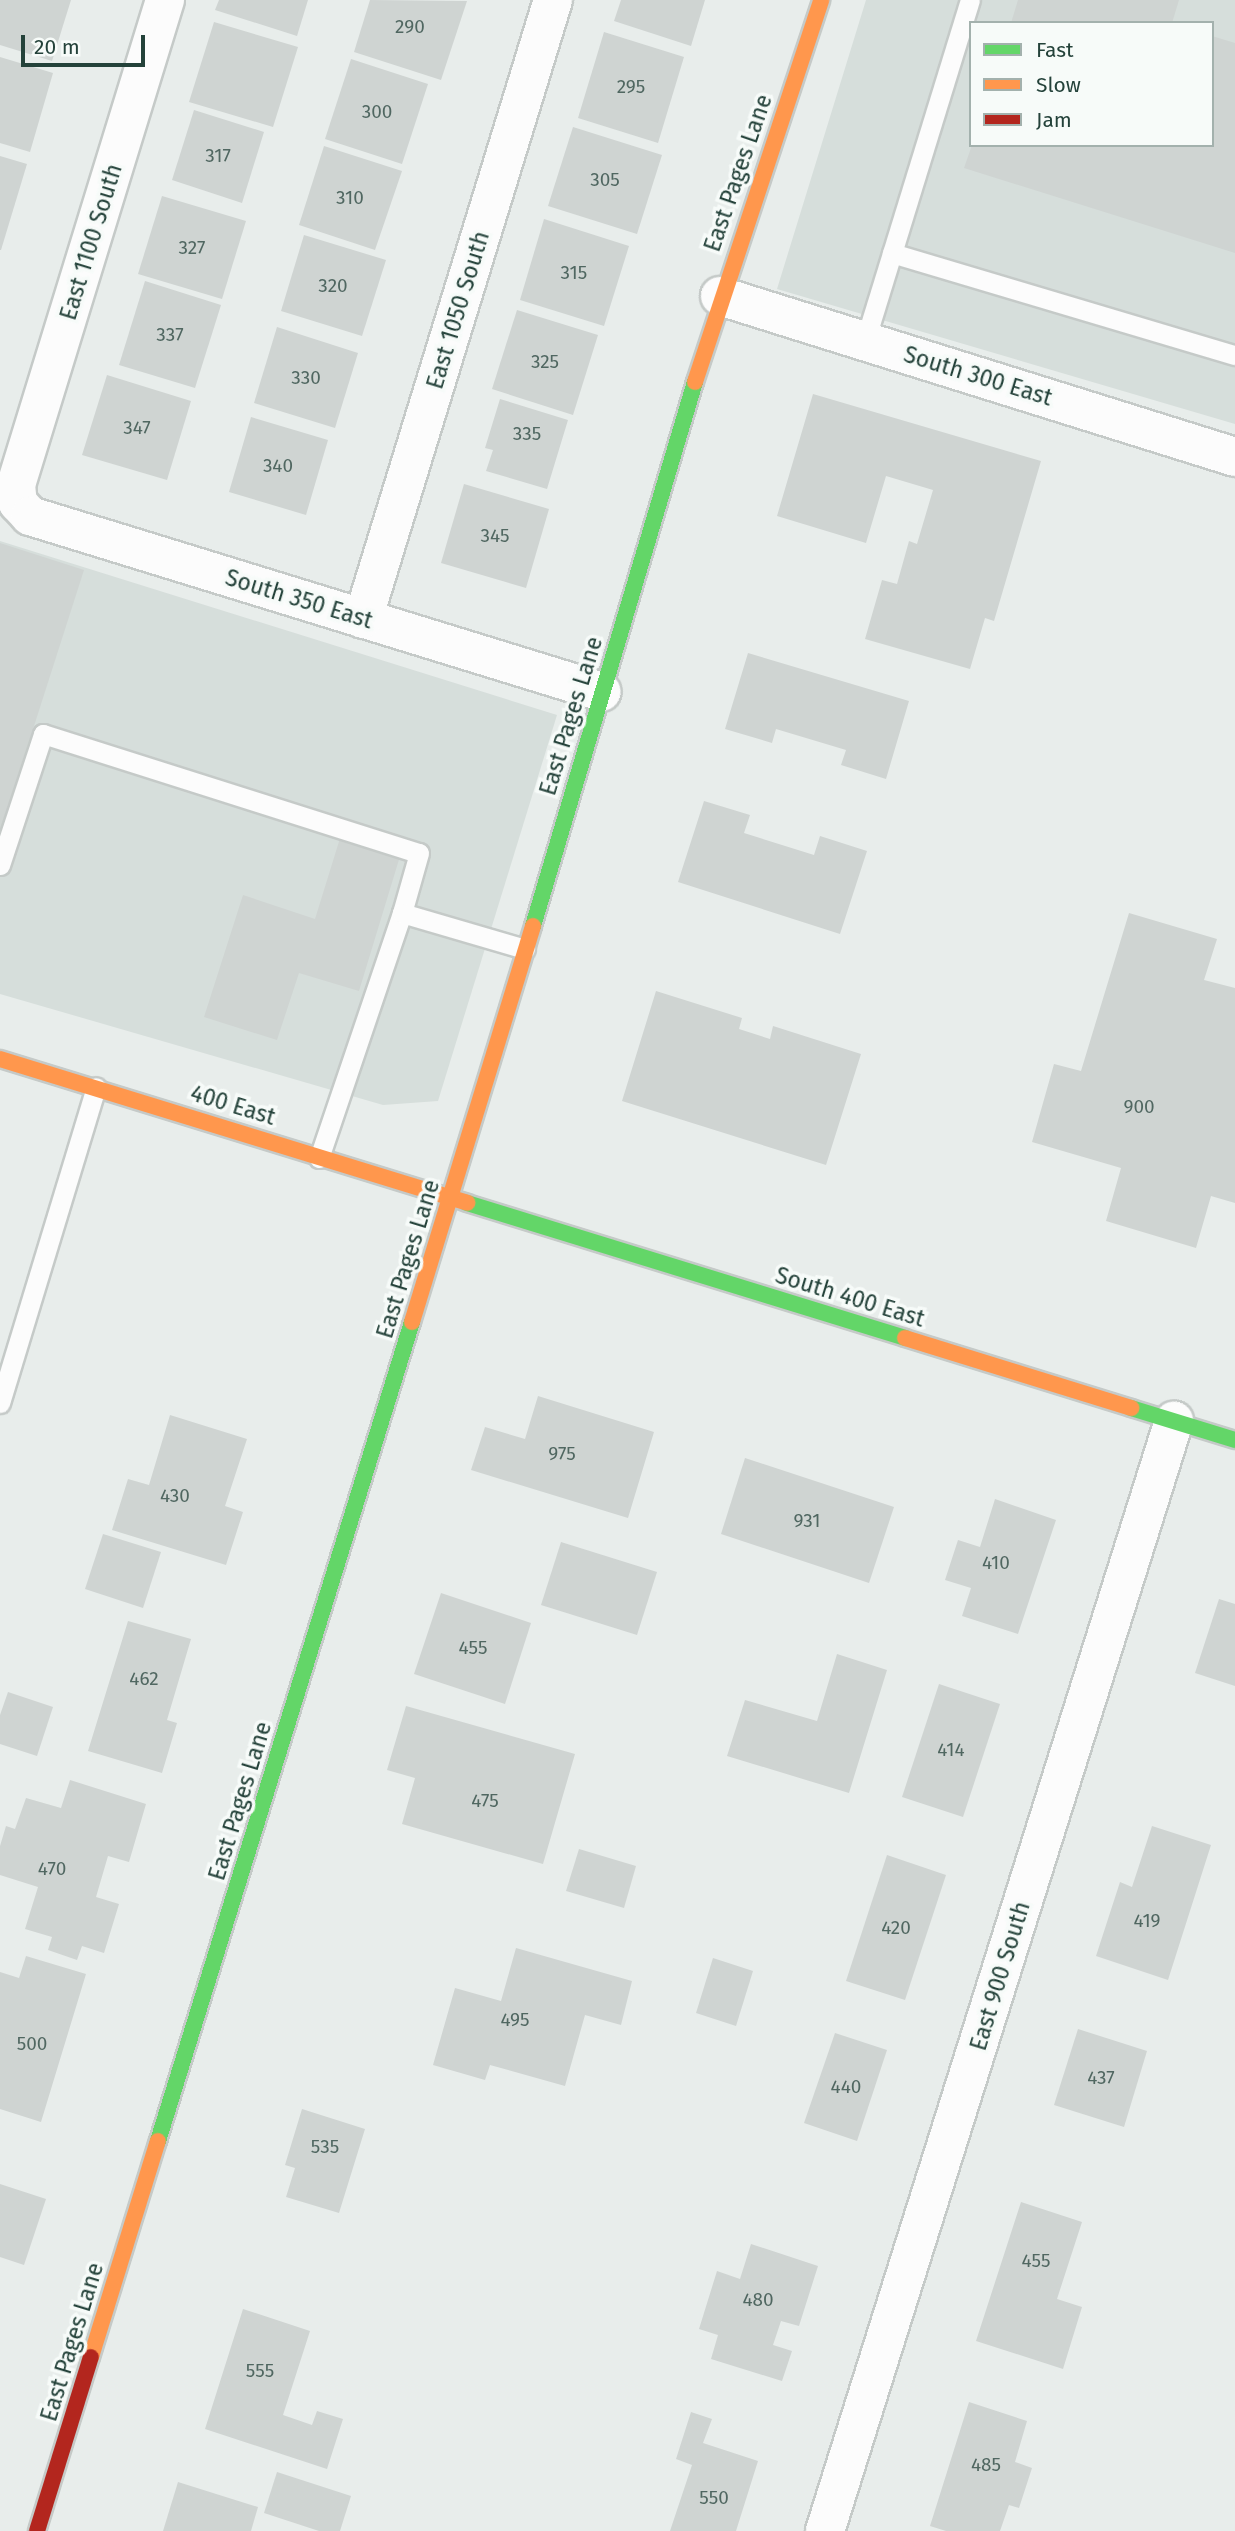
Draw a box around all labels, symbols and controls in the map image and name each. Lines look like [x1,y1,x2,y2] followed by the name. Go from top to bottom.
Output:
[395,16,425,38] house number: 290
[24,21,149,65] scale bar
[969,21,1214,147] legend
[34,34,80,60] text: 20 m
[1036,37,1074,63] text: Fast
[1036,72,1081,98] text: Slow
[617,76,645,98] house number: 295
[698,91,778,255] street label: East Pages Lane
[362,101,392,123] house number: 300
[1036,107,1072,133] text: Jam
[205,145,231,167] house number: 317
[54,161,128,323] street label: East 1100 South
[590,169,620,191] house number: 305
[336,187,364,209] house number: 310
[421,228,495,392] street label: East 1050 South
[179,237,205,259] house number: 327
[561,262,587,284] house number: 315
[318,275,348,297] house number: 320
[156,324,184,346] house number: 337
[900,340,1056,412] street label: South 300 East
[531,351,559,373] house number: 325
[291,367,321,389] house number: 330
[123,417,151,439] house number: 347
[513,423,541,445] house number: 335
[263,455,293,477] house number: 340
[481,525,509,547] house number: 345
[222,564,376,634] street label: South 350 East
[534,633,608,799] street label: East Pages Lane
[187,1079,279,1131] street label: 400 East
[1123,1096,1155,1118] house number: 900
[371,1176,445,1342] street label: East Pages Lane
[772,1261,928,1333] street label: South 400 East
[548,1443,576,1465] house number: 975
[160,1485,190,1507] house number: 430
[794,1510,820,1532] house number: 931
[982,1552,1010,1574] house number: 410
[459,1637,487,1659] house number: 455
[129,1668,159,1690] house number: 462
[203,1718,277,1884] street label: East Pages Lane
[937,1739,965,1761] house number: 414
[471,1790,499,1812] house number: 475
[38,1858,66,1880] house number: 470
[964,1898,1036,2054] street label: East 900 South
[1133,1910,1161,1932] house number: 419
[881,1917,911,1939] house number: 420
[500,2009,530,2031] house number: 495
[17,2033,47,2055] house number: 500
[1087,2067,1115,2089] house number: 437
[831,2076,861,2098] house number: 440
[311,2136,339,2158] house number: 535
[1022,2250,1050,2272] house number: 455
[35,2259,109,2425] street label: East Pages Lane
[742,2289,774,2311] house number: 480
[246,2360,274,2382] house number: 555
[971,2454,1001,2476] house number: 485
[699,2487,729,2509] house number: 550

